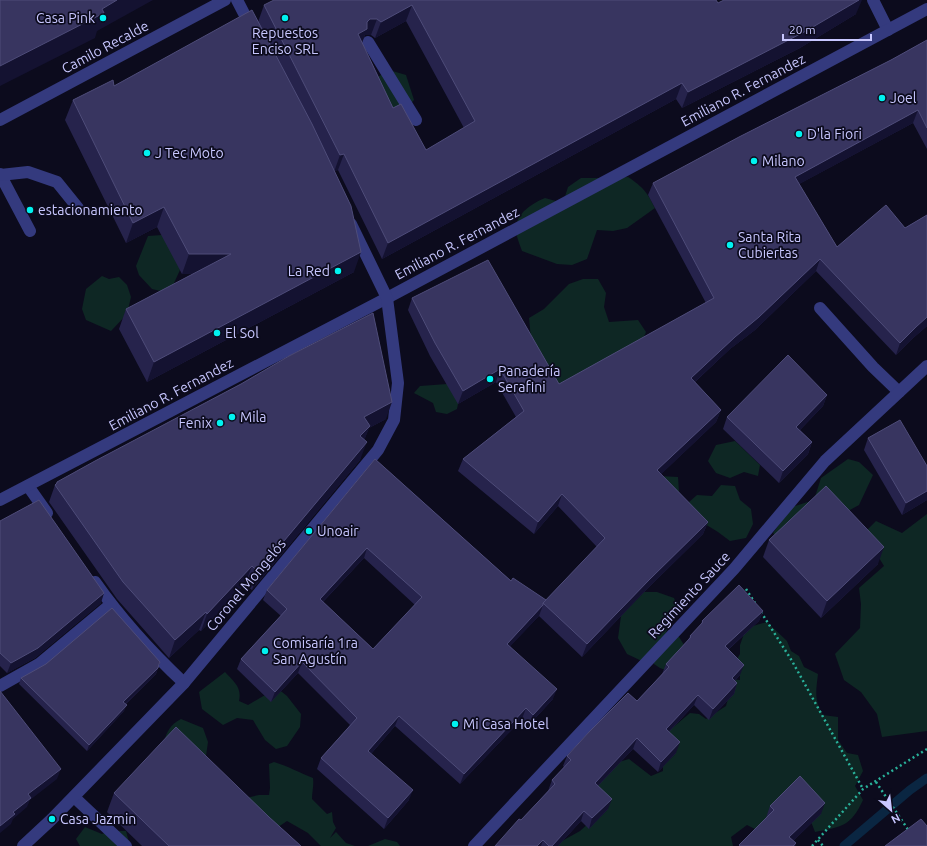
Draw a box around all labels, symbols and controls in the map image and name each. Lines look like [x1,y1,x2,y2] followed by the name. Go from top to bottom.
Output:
[36,10,95,26] place label: Casa Pink
[98,13,108,23] marker: Casa Pink
[280,13,290,23] marker: Repuestos Enciso SRL
[783,16,871,42] scale bar
[59,17,151,77] street label: Camilo Recalde
[789,23,816,36] text: 20 m
[252,25,318,57] place label: Repuestos Enciso SRL
[678,50,808,130] street label: Emiliano R. Fernandez
[890,90,917,106] place label: Joel
[877,93,887,103] marker: Joel
[807,126,862,142] place label: D'la Fiori
[794,129,804,139] marker: D'la Fiori
[155,145,224,161] place label: J Tec Moto
[142,148,152,158] marker: J Tec Moto
[762,153,805,169] place label: Milano
[749,156,759,166] marker: Milano
[38,202,143,218] place label: estacionamiento
[392,203,522,283] street label: Emiliano R. Fernandez
[25,205,35,215] marker: estacionamiento
[738,229,801,261] place label: Santa Rita Cubiertas
[725,240,735,250] marker: Santa Rita Cubiertas
[288,263,330,279] place label: La Red
[333,266,343,276] marker: La Red
[225,325,259,341] place label: El Sol
[212,328,222,338] marker: El Sol
[106,354,236,434] street label: Emiliano R. Fernandez
[498,363,560,395] place label: Panadería Serafini
[485,374,495,384] marker: Panadería Serafini
[240,409,266,425] place label: Mila
[227,412,237,422] marker: Mila
[178,415,212,431] place label: Fenix
[215,418,225,428] marker: Fenix
[317,523,359,539] place label: Unoair
[304,526,314,536] marker: Unoair
[203,536,289,634] street label: Coronel Mongelós
[645,548,733,642] street label: Regimiento Sauce
[273,635,358,667] place label: Comisaría 1ra San Agustín
[260,646,270,656] marker: Comisaría 1ra San Agustín
[463,716,549,732] place label: Mi Casa Hotel
[450,719,460,729] marker: Mi Casa Hotel
[871,790,911,830] north arrow
[60,811,136,827] place label: Casa Jazmin
[889,812,902,826] text: N
[47,814,57,824] marker: Casa Jazmin

